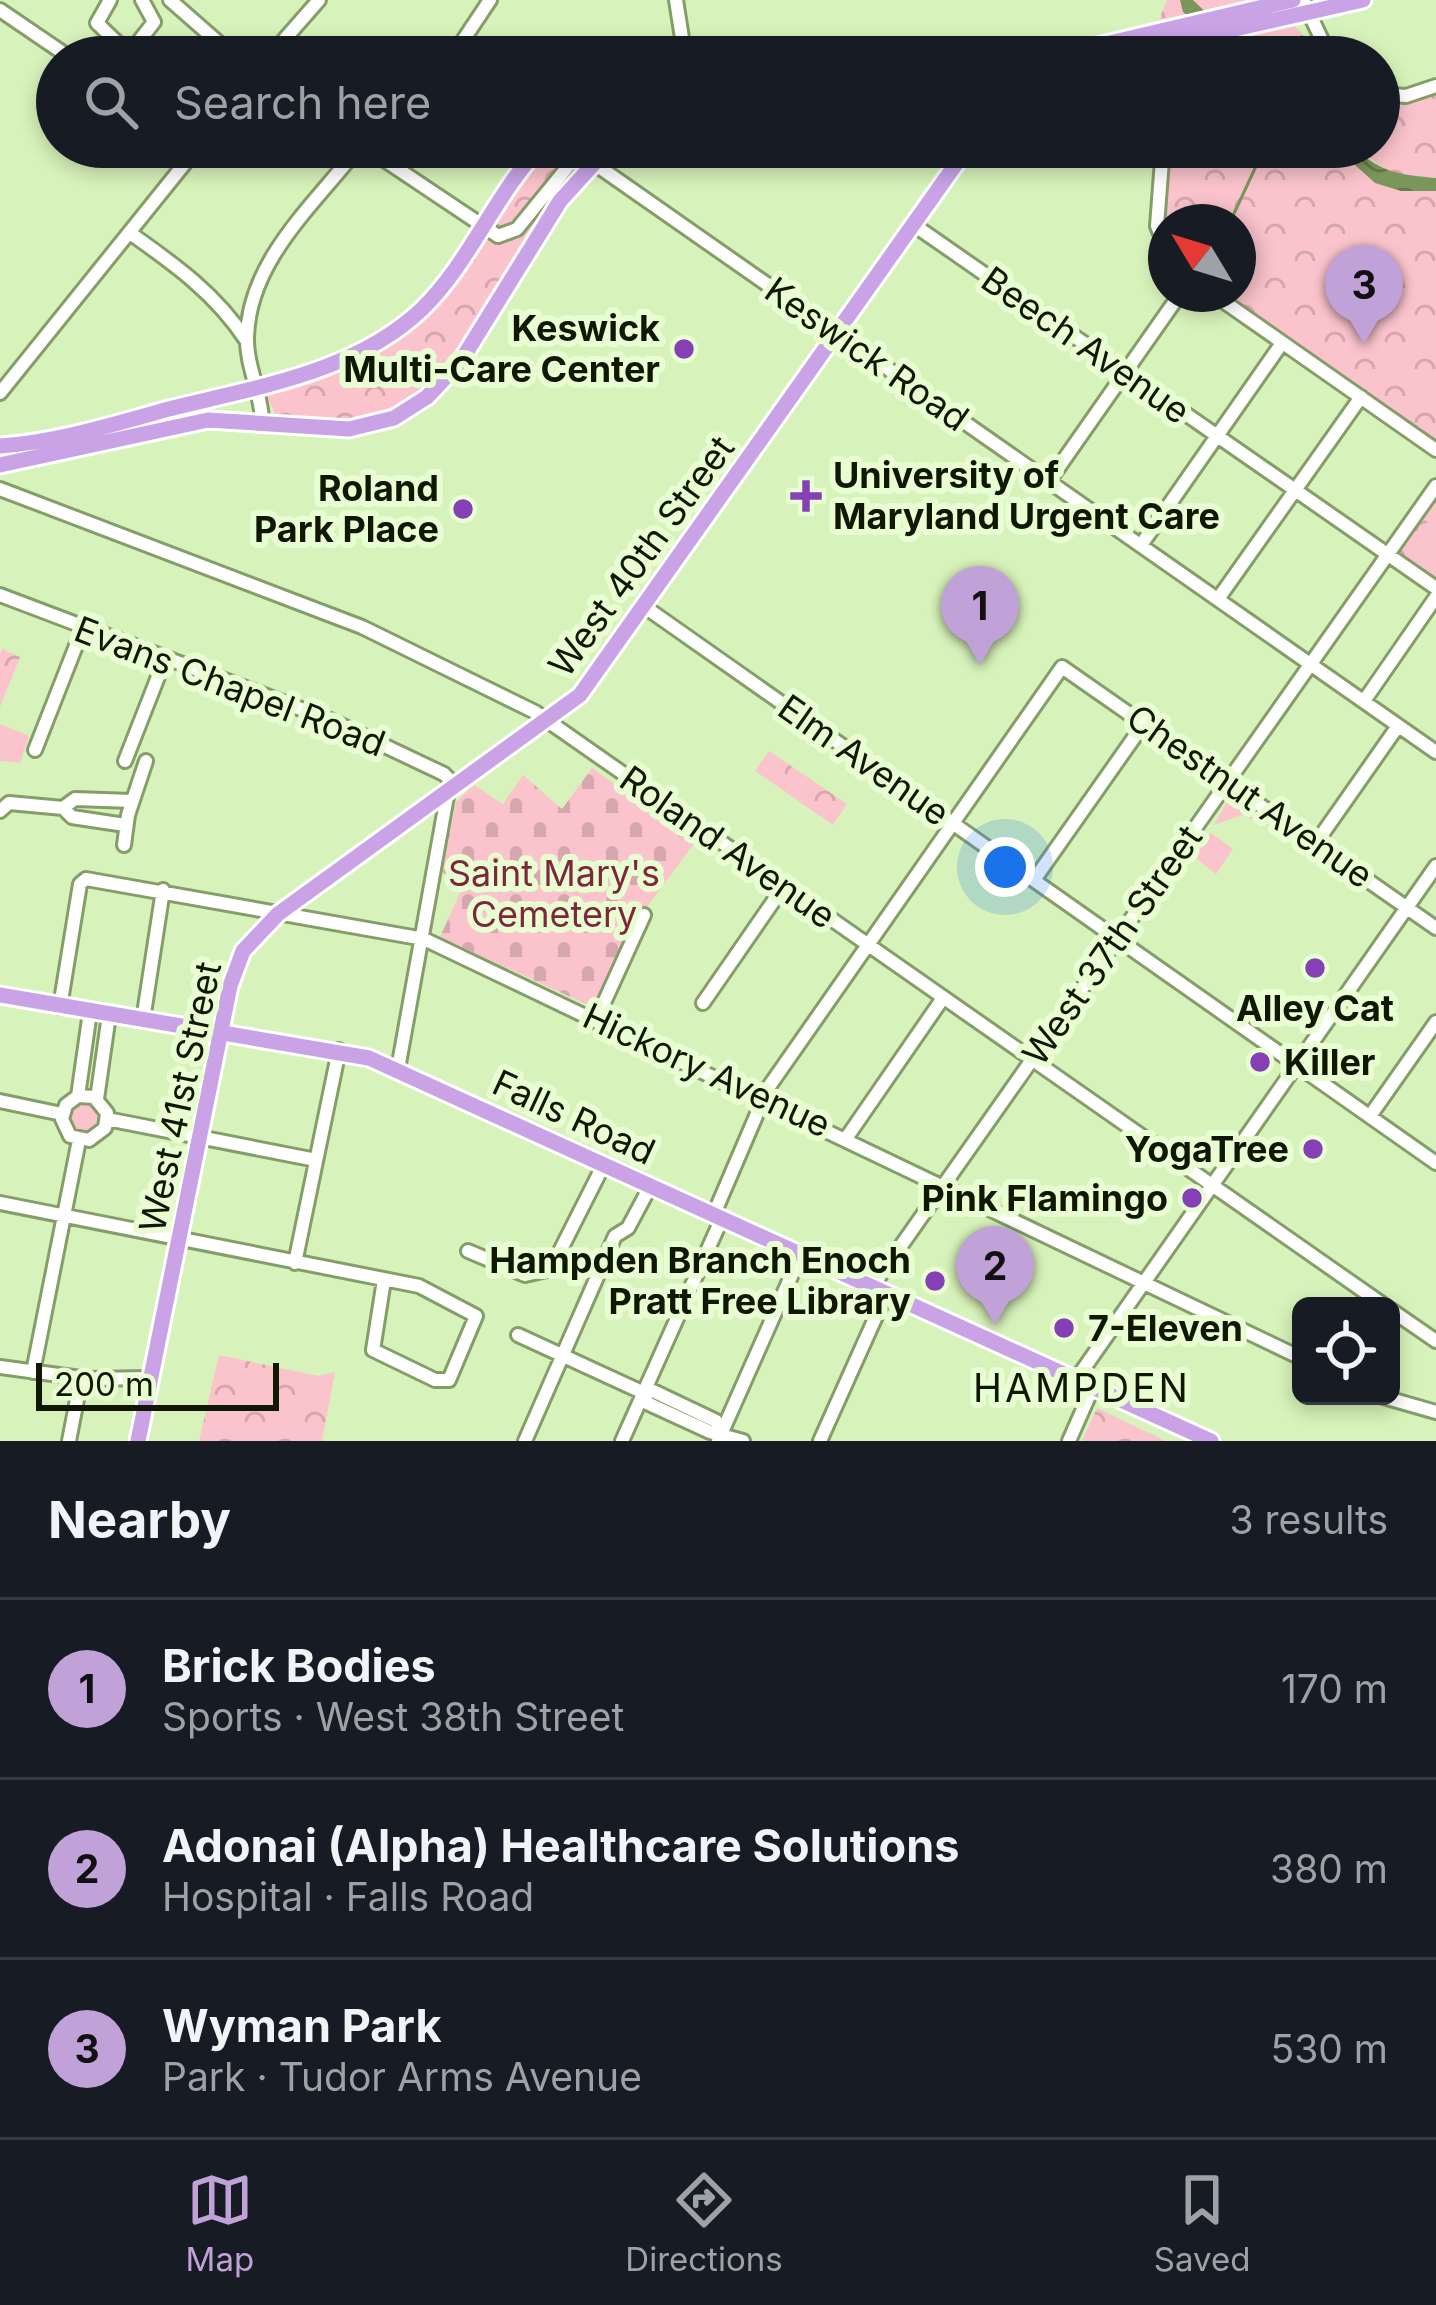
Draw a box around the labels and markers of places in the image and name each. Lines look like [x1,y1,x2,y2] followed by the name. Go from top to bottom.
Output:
[1325,245,1403,344] pin: 3
[343,306,660,391] place label: Keswick Multi-Care Center
[671,336,697,362] marker: Keswick Multi-Care Center
[833,453,1220,538] place label: University of Maryland Urgent Care
[254,466,439,551] place label: Roland Park Place
[790,480,822,512] marker: University of Maryland Urgent Care
[450,496,476,522] marker: Roland Park Place
[941,566,1019,665] pin: 1
[1302,955,1328,981] marker: Alley Cat
[1236,986,1394,1030] place label: Alley Cat
[1284,1040,1376,1084] place label: Killer
[1247,1049,1273,1075] marker: Killer
[1125,1127,1289,1171] place label: YogaTree
[1300,1136,1326,1162] marker: YogaTree
[921,1176,1168,1220] place label: Pink Flamingo
[1179,1185,1205,1211] marker: Pink Flamingo
[956,1226,1034,1325] pin: 2
[489,1238,911,1323] place label: Hampden Branch Enoch Pratt Free Library
[922,1268,948,1294] marker: Hampden Branch Enoch Pratt Free Library
[1088,1306,1243,1350] place label: 7-Eleven
[1051,1315,1077,1341] marker: 7-Eleven

